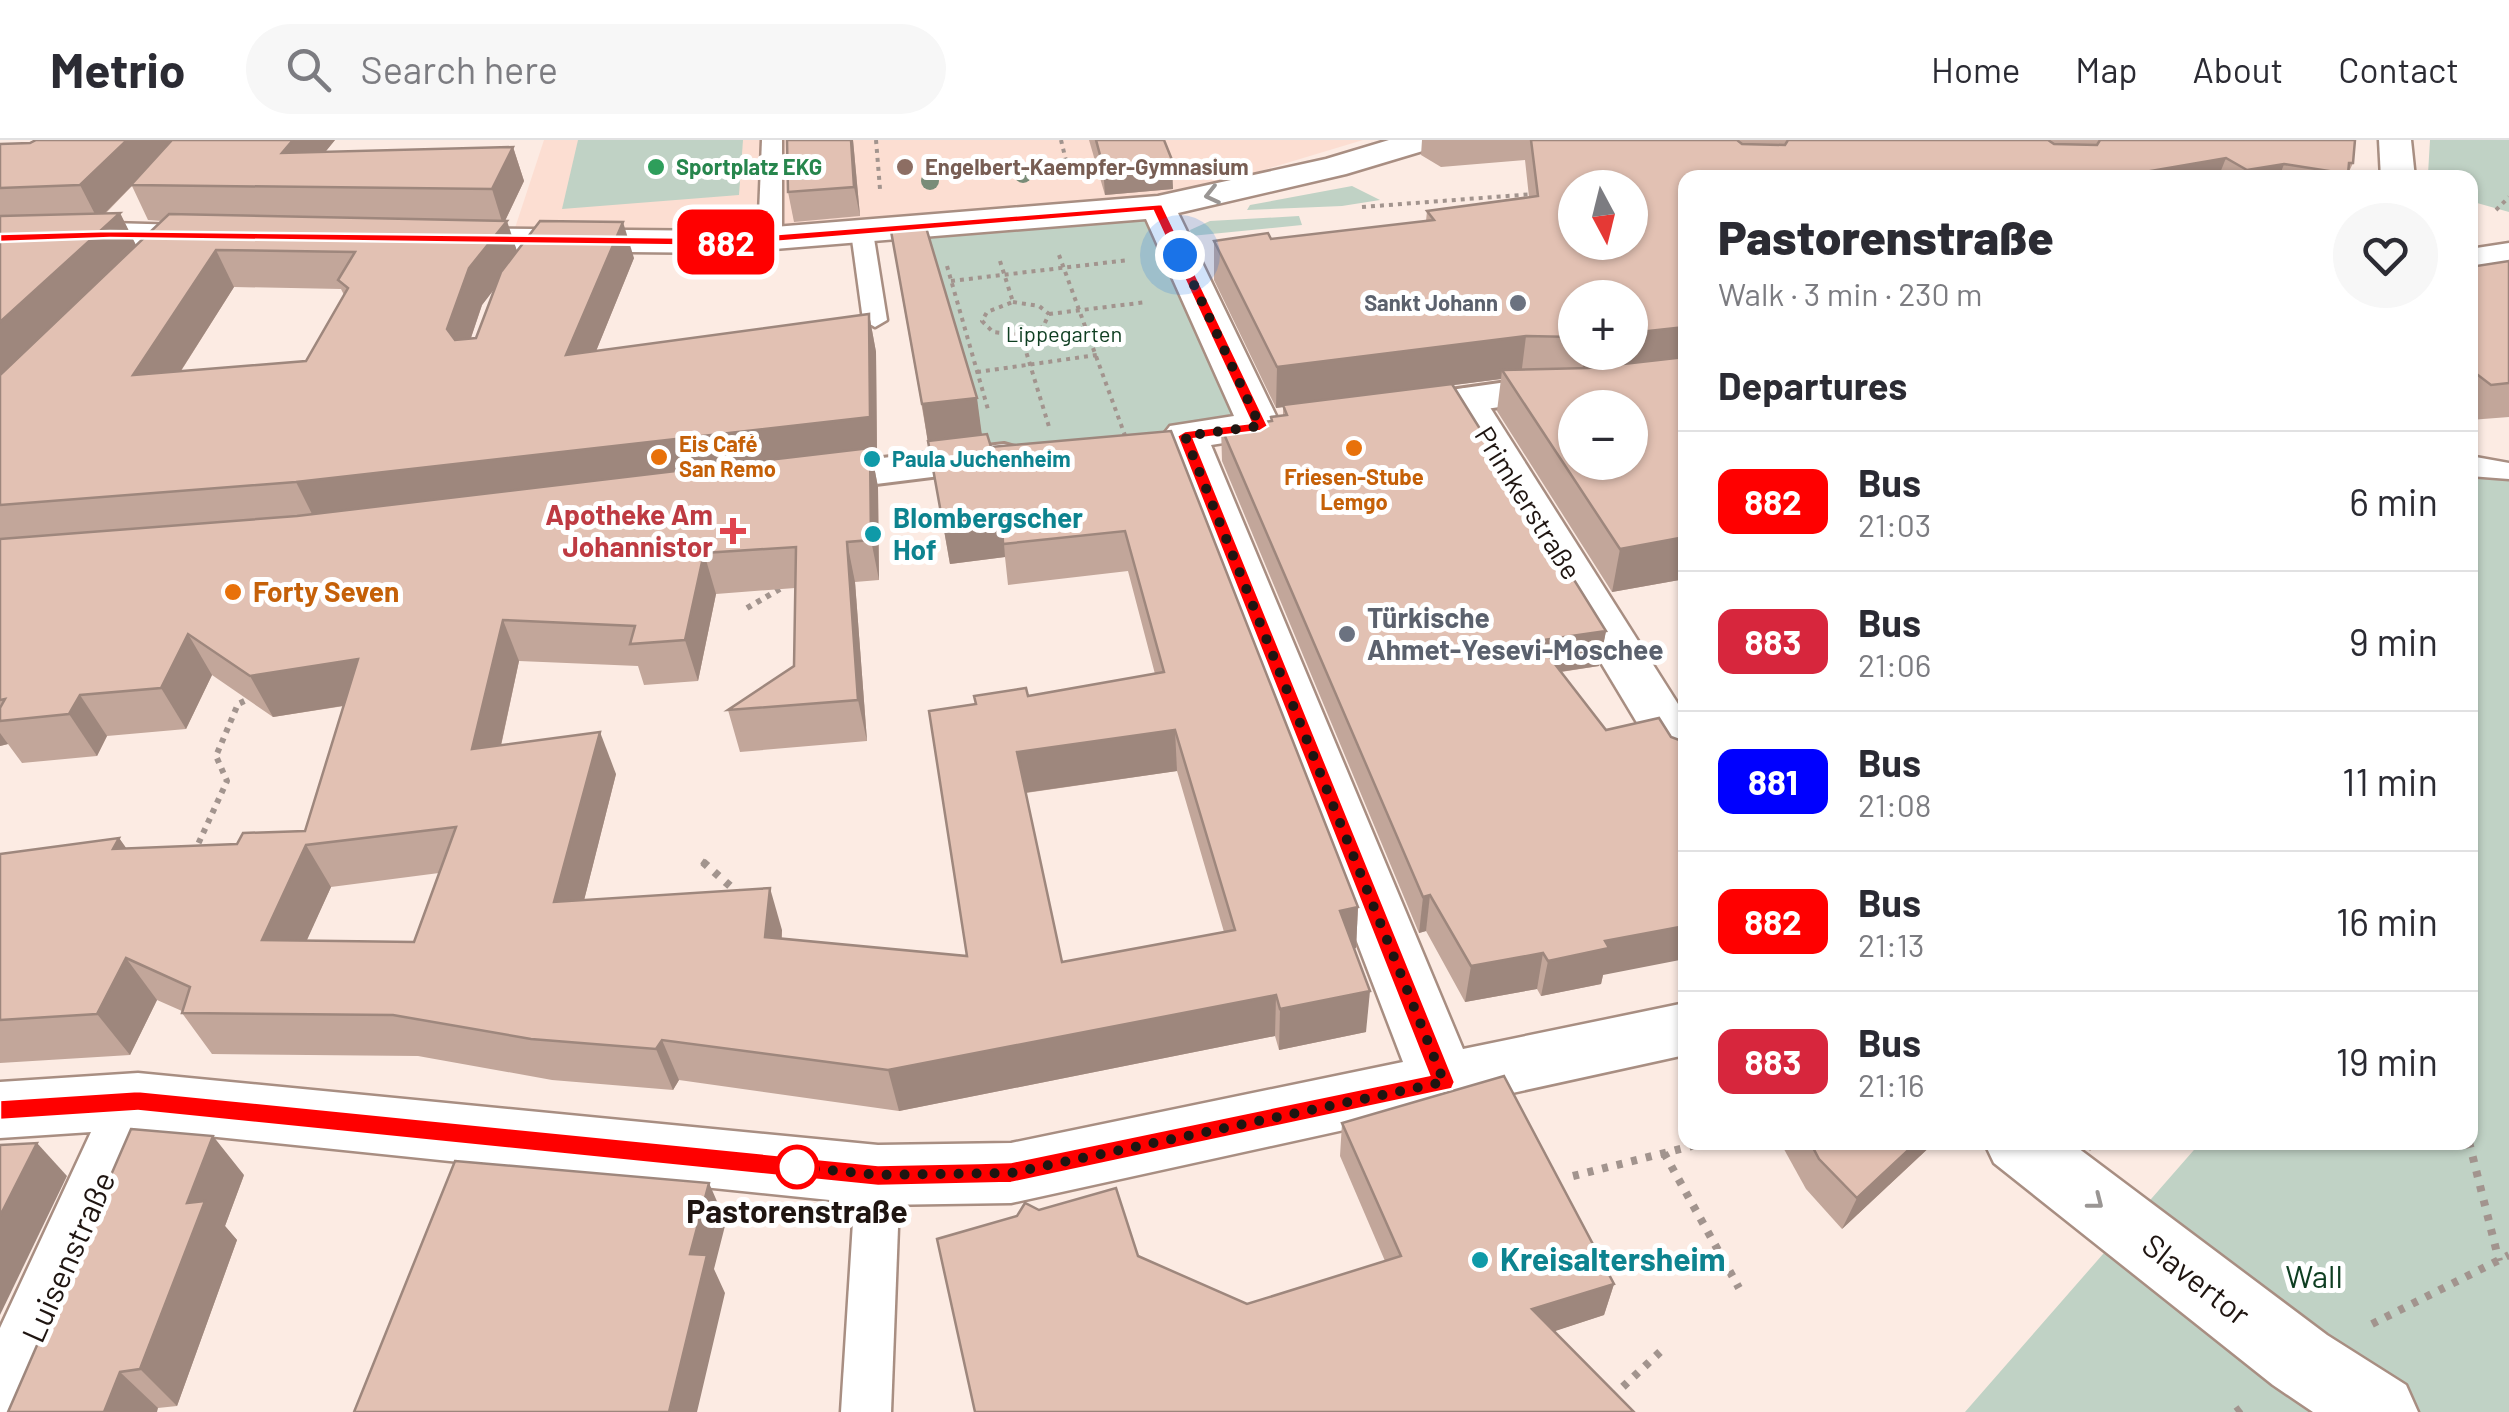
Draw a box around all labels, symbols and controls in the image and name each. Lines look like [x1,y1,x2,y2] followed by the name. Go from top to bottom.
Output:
[246,24,946,114] search box
[50,40,186,98] text: Metrio
[281,42,336,97] icon: search
[361,46,558,92] text: Search here
[1931,48,2020,90] text: Home
[2075,48,2138,90] text: Map
[2193,48,2283,90] text: About
[2338,48,2459,90] text: Contact
[676,153,822,179] place label: Sportplatz EKG
[925,153,1249,179] place label: Engelbert-Kaempfer-Gymnasium
[645,156,667,178] marker: Sportplatz EKG
[894,156,916,178] marker: Engelbert-Kaempfer-Gymnasium
[1558,170,1648,260] north arrow
[1558,170,1648,480] map controls
[1204,183,1221,204] one-way arrow
[2333,203,2438,308] button: heart
[1718,207,2054,265] text: Pastorenstraße
[668,210,784,274] line badge: 882
[697,221,755,263] text: 882
[1155,230,1205,280] your location
[1718,274,1983,312] text: Walk · 3 min · 230 m
[1558,280,1648,370] button: +
[1364,289,1498,315] place label: Sankt Johann
[1507,292,1529,314] marker: Sankt Johann
[1006,320,1122,346] park label: Lippegarten
[1718,362,1907,408] text: Departures
[1558,390,1648,480] button: −
[1468,420,1589,585] street label: Primkerstraße
[679,430,776,481] place label: Eis Café San Remo
[1343,437,1365,459] marker: Friesen-Stube Lemgo
[892,445,1071,471] place label: Paula Juchenheim
[648,446,670,468] marker: Eis Café San Remo
[861,448,883,470] marker: Paula Juchenheim
[1858,459,1921,505] text: Bus
[1284,463,1424,514] place label: Friesen-Stube Lemgo
[2349,478,2438,524] text: 6 min
[1744,480,1802,522] text: 882
[545,497,713,563] place label: Apotheke Am Johannistor
[893,500,1083,566] place label: Blombergscher Hof
[1858,505,1931,543] text: 21:03
[722,520,744,542] marker: Apotheke Am Johannistor
[862,523,884,545] marker: Blombergscher Hof
[253,574,399,608] place label: Forty Seven
[222,581,244,603] marker: Forty Seven
[1858,599,1921,645] text: Bus
[1367,600,1664,666] place label: Türkische Ahmet-Yesevi-Moschee
[2349,618,2438,664] text: 9 min
[1745,620,1801,662] text: 883
[1336,623,1358,645] marker: Türkische Ahmet-Yesevi-Moschee
[1858,645,1931,683] text: 21:06
[1858,739,1921,785] text: Bus
[2342,758,2438,804] text: 11 min
[1748,760,1798,802] text: 881
[1858,785,1932,823] text: 21:08
[1858,879,1921,925] text: Bus
[2336,898,2438,944] text: 16 min
[1744,900,1802,942] text: 882
[1858,925,1924,963] text: 21:13
[1858,1019,1921,1065] text: Bus
[2336,1038,2438,1084] text: 19 min
[1745,1040,1801,1082] text: 883
[1858,1065,1924,1103] text: 21:16
[776,1146,818,1188] marker: Pastorenstraße
[13,1165,122,1348] street label: Luisenstraße
[2084,1190,2102,1208] one-way arrow
[686,1191,908,1229] place label: Pastorenstraße
[2136,1225,2259,1332] street label: Slavertor
[1500,1239,1726,1277] place label: Kreisaltersheim
[1469,1249,1491,1271] marker: Kreisaltersheim
[2285,1256,2343,1294] park label: Wall

